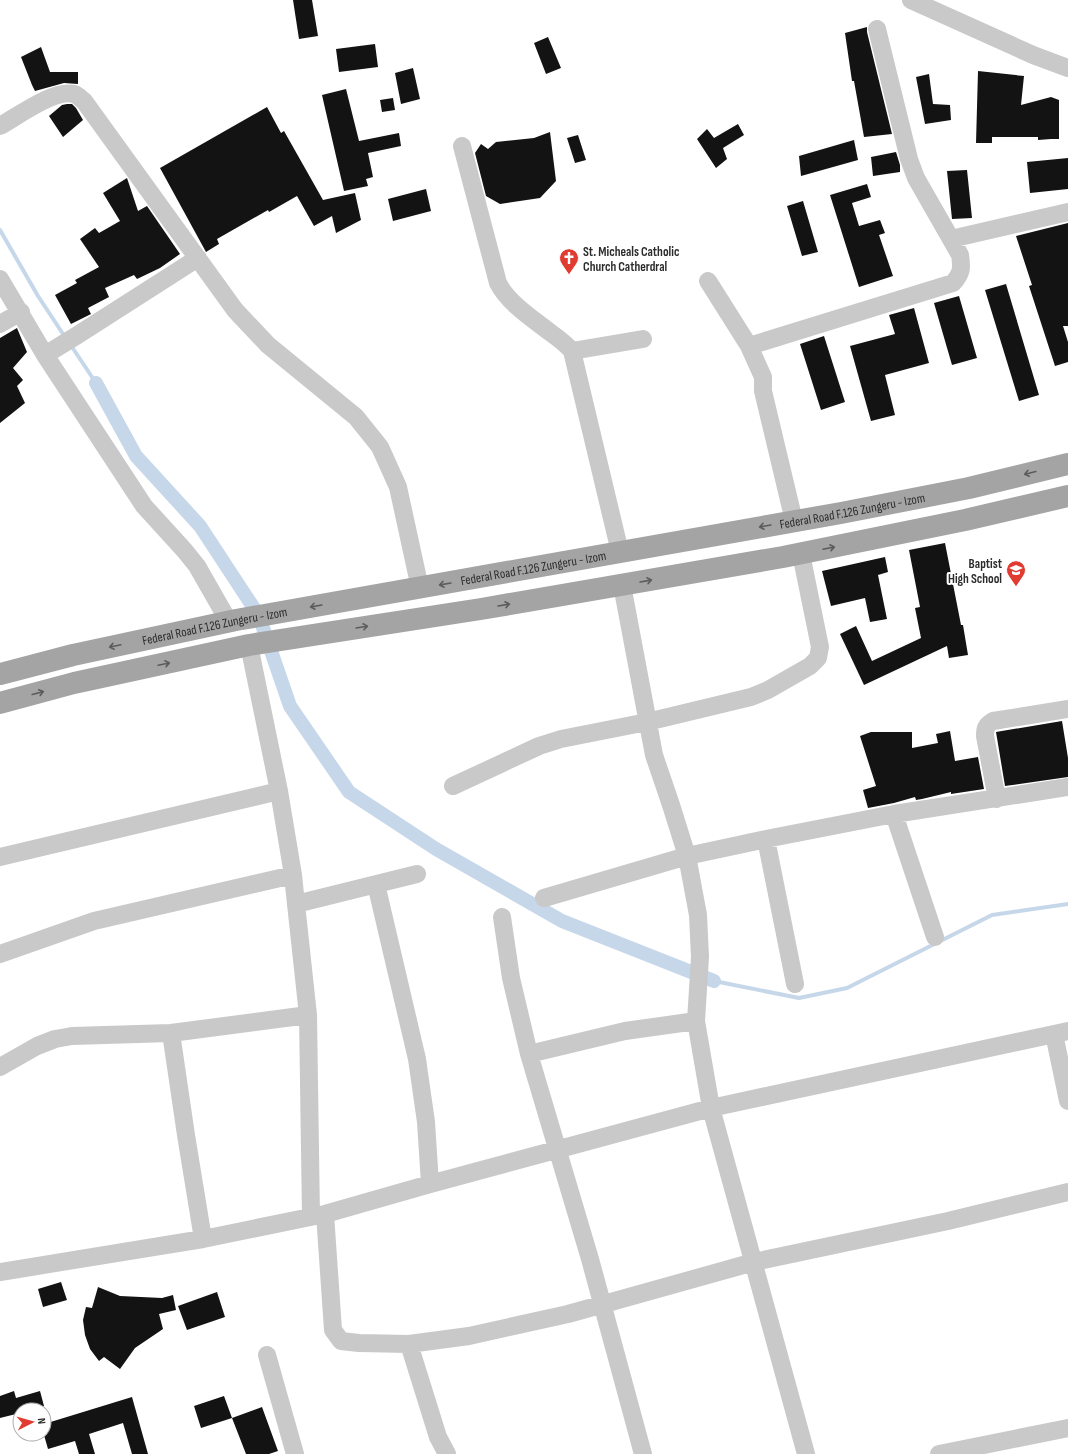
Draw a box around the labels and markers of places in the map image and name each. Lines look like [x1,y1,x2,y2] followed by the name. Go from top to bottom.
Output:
[583,244,680,275] place label: St. Micheals Catholic Church Catherdral
[558,247,580,275] church icon: St. Micheals Catholic Church Catherdral
[948,556,1003,587] place label: Baptist High School
[1005,559,1027,587] school or university icon: Baptist High School

